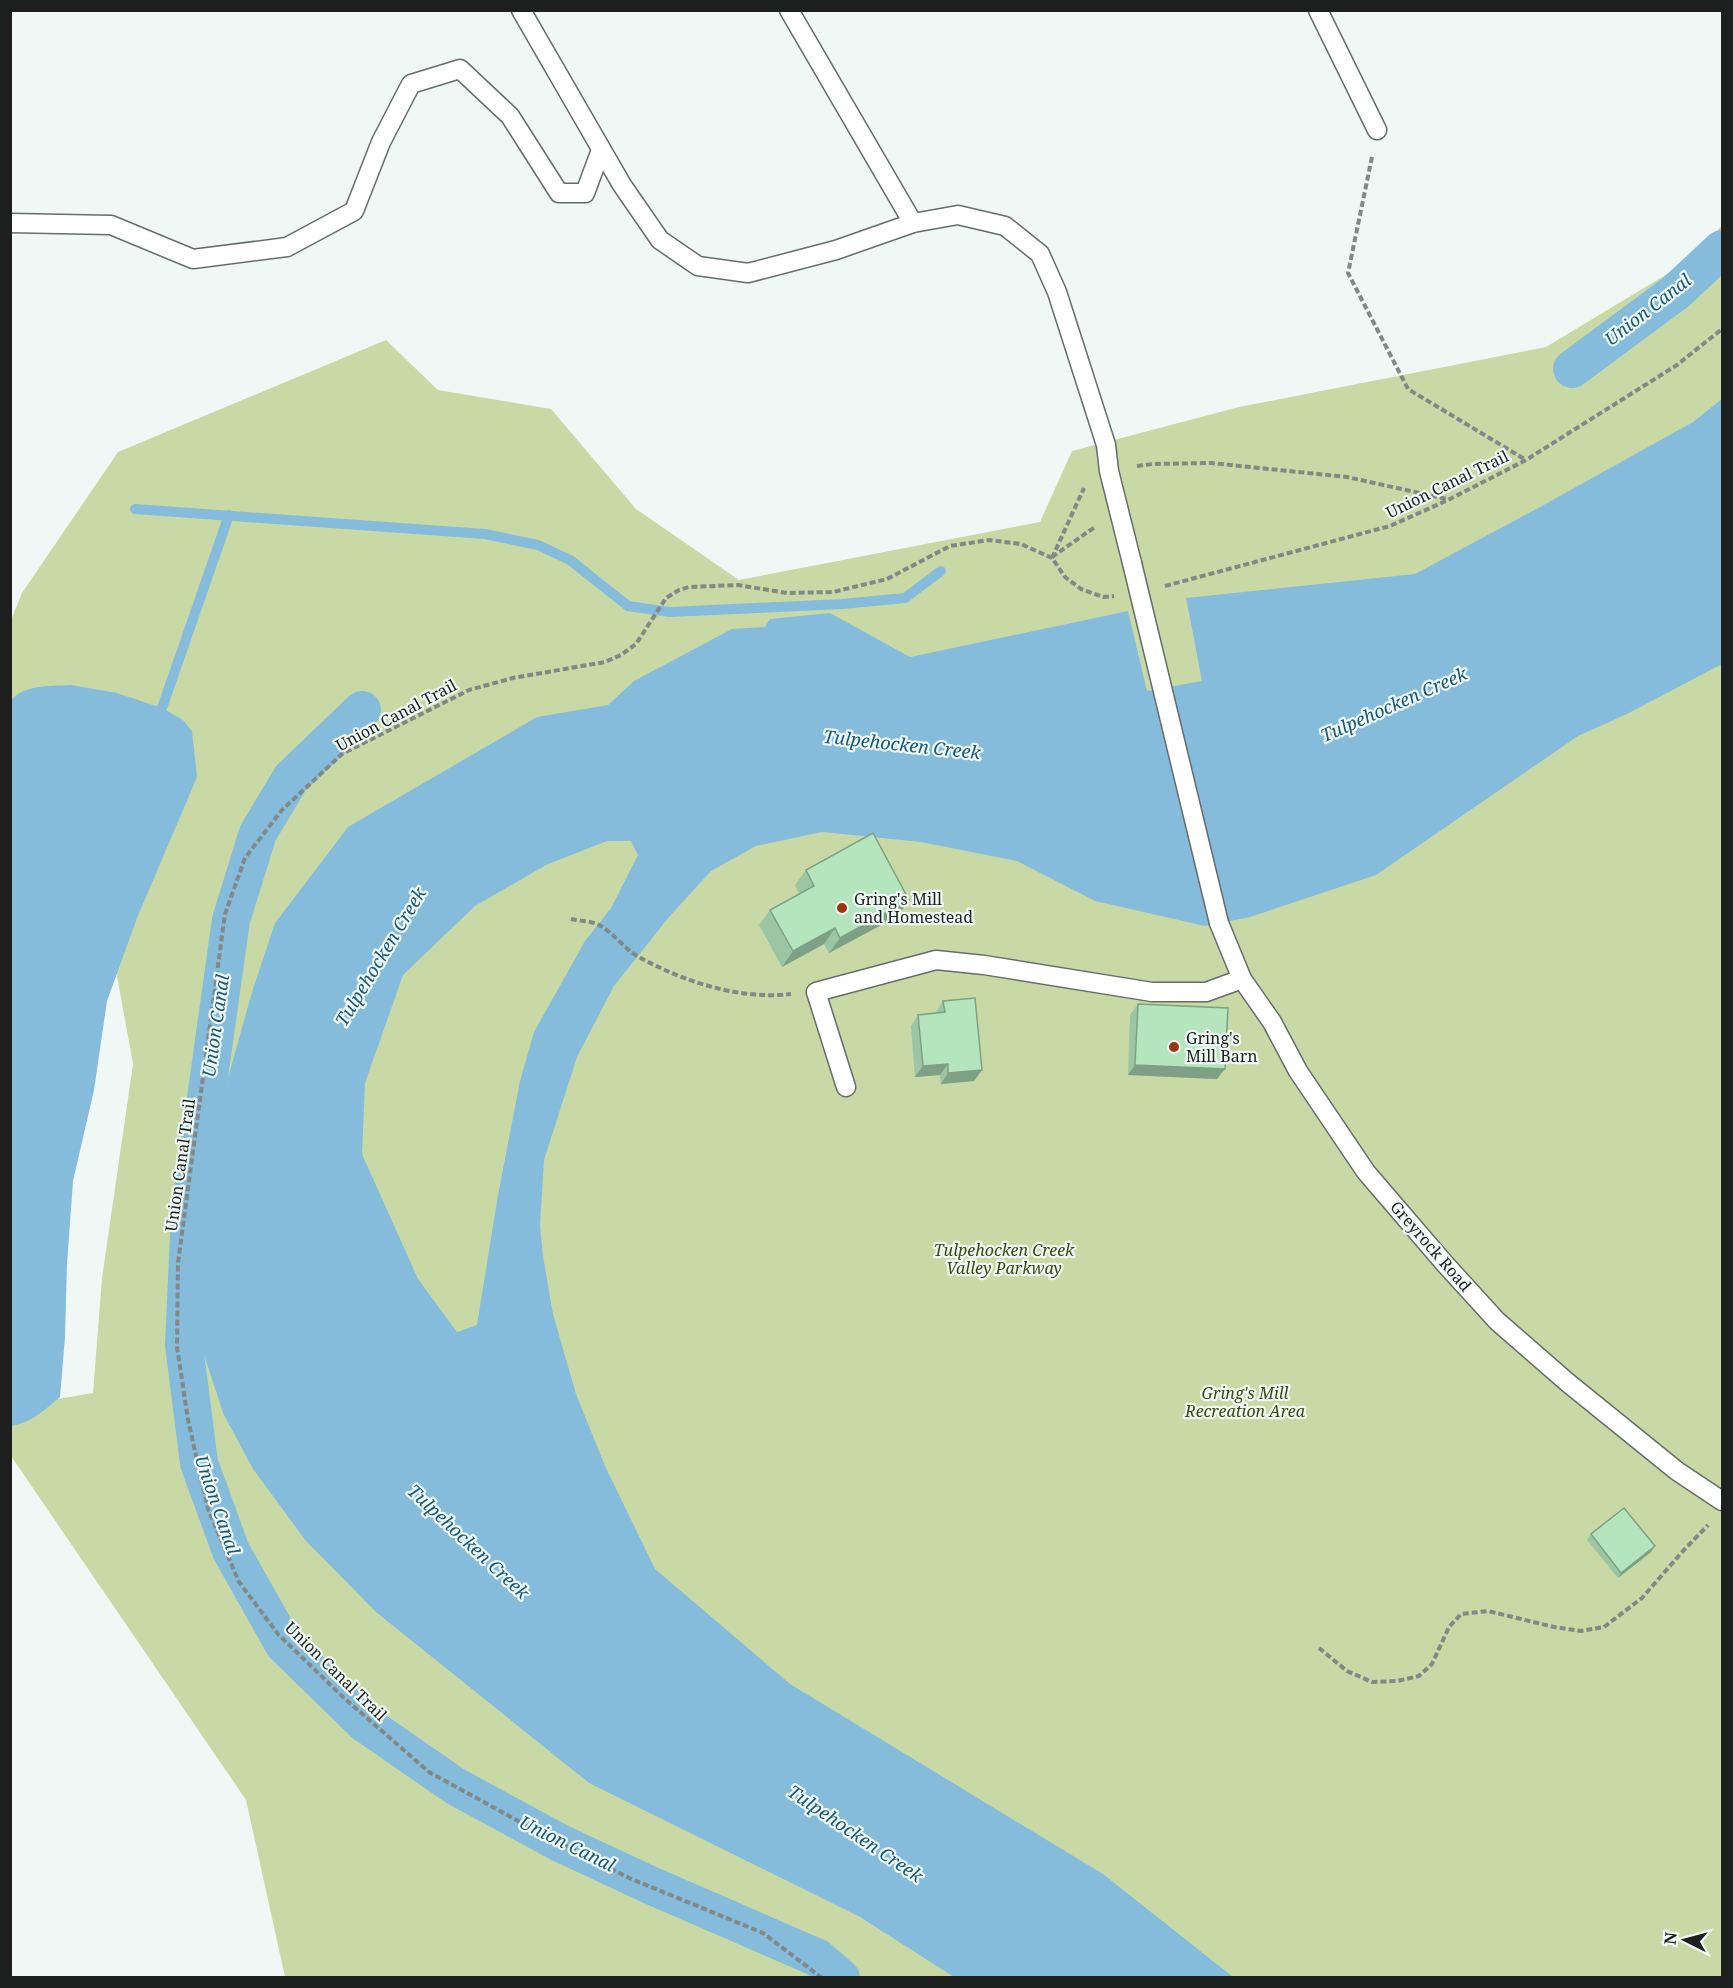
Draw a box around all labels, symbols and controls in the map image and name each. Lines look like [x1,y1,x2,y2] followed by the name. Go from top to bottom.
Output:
[1599,268,1696,351] water label: Union Canal
[1382,445,1512,523] street label: Union Canal Trail
[1317,661,1471,747] water label: Tulpehocken Creek
[332,674,460,756] street label: Union Canal Trail
[822,724,983,764] water label: Tulpehocken Creek
[329,882,431,1030] water label: Tulpehocken Creek
[854,888,973,928] place label: Gring's Mill and Homestead
[835,901,849,915] marker: Gring's Mill and Homestead
[196,972,234,1079] water label: Union Canal
[1186,1027,1258,1067] place label: Gring's Mill Barn
[1167,1040,1181,1054] marker: Gring's Mill Barn
[160,1097,200,1233] street label: Union Canal Trail
[1386,1196,1477,1296] street label: Greyrock Road
[934,1239,1075,1279] park label: Tulpehocken Creek Valley Parkway
[1184,1382,1306,1422] park label: Gring's Mill Recreation Area
[190,1452,246,1558] water label: Union Canal
[403,1479,535,1604] water label: Tulpehocken Creek
[280,1617,392,1725] street label: Union Canal Trail
[783,1779,928,1888] water label: Tulpehocken Creek
[516,1810,620,1877] water label: Union Canal
[1655,1910,1715,1970] north arrow
[1658,1931,1682,1946] text: N

